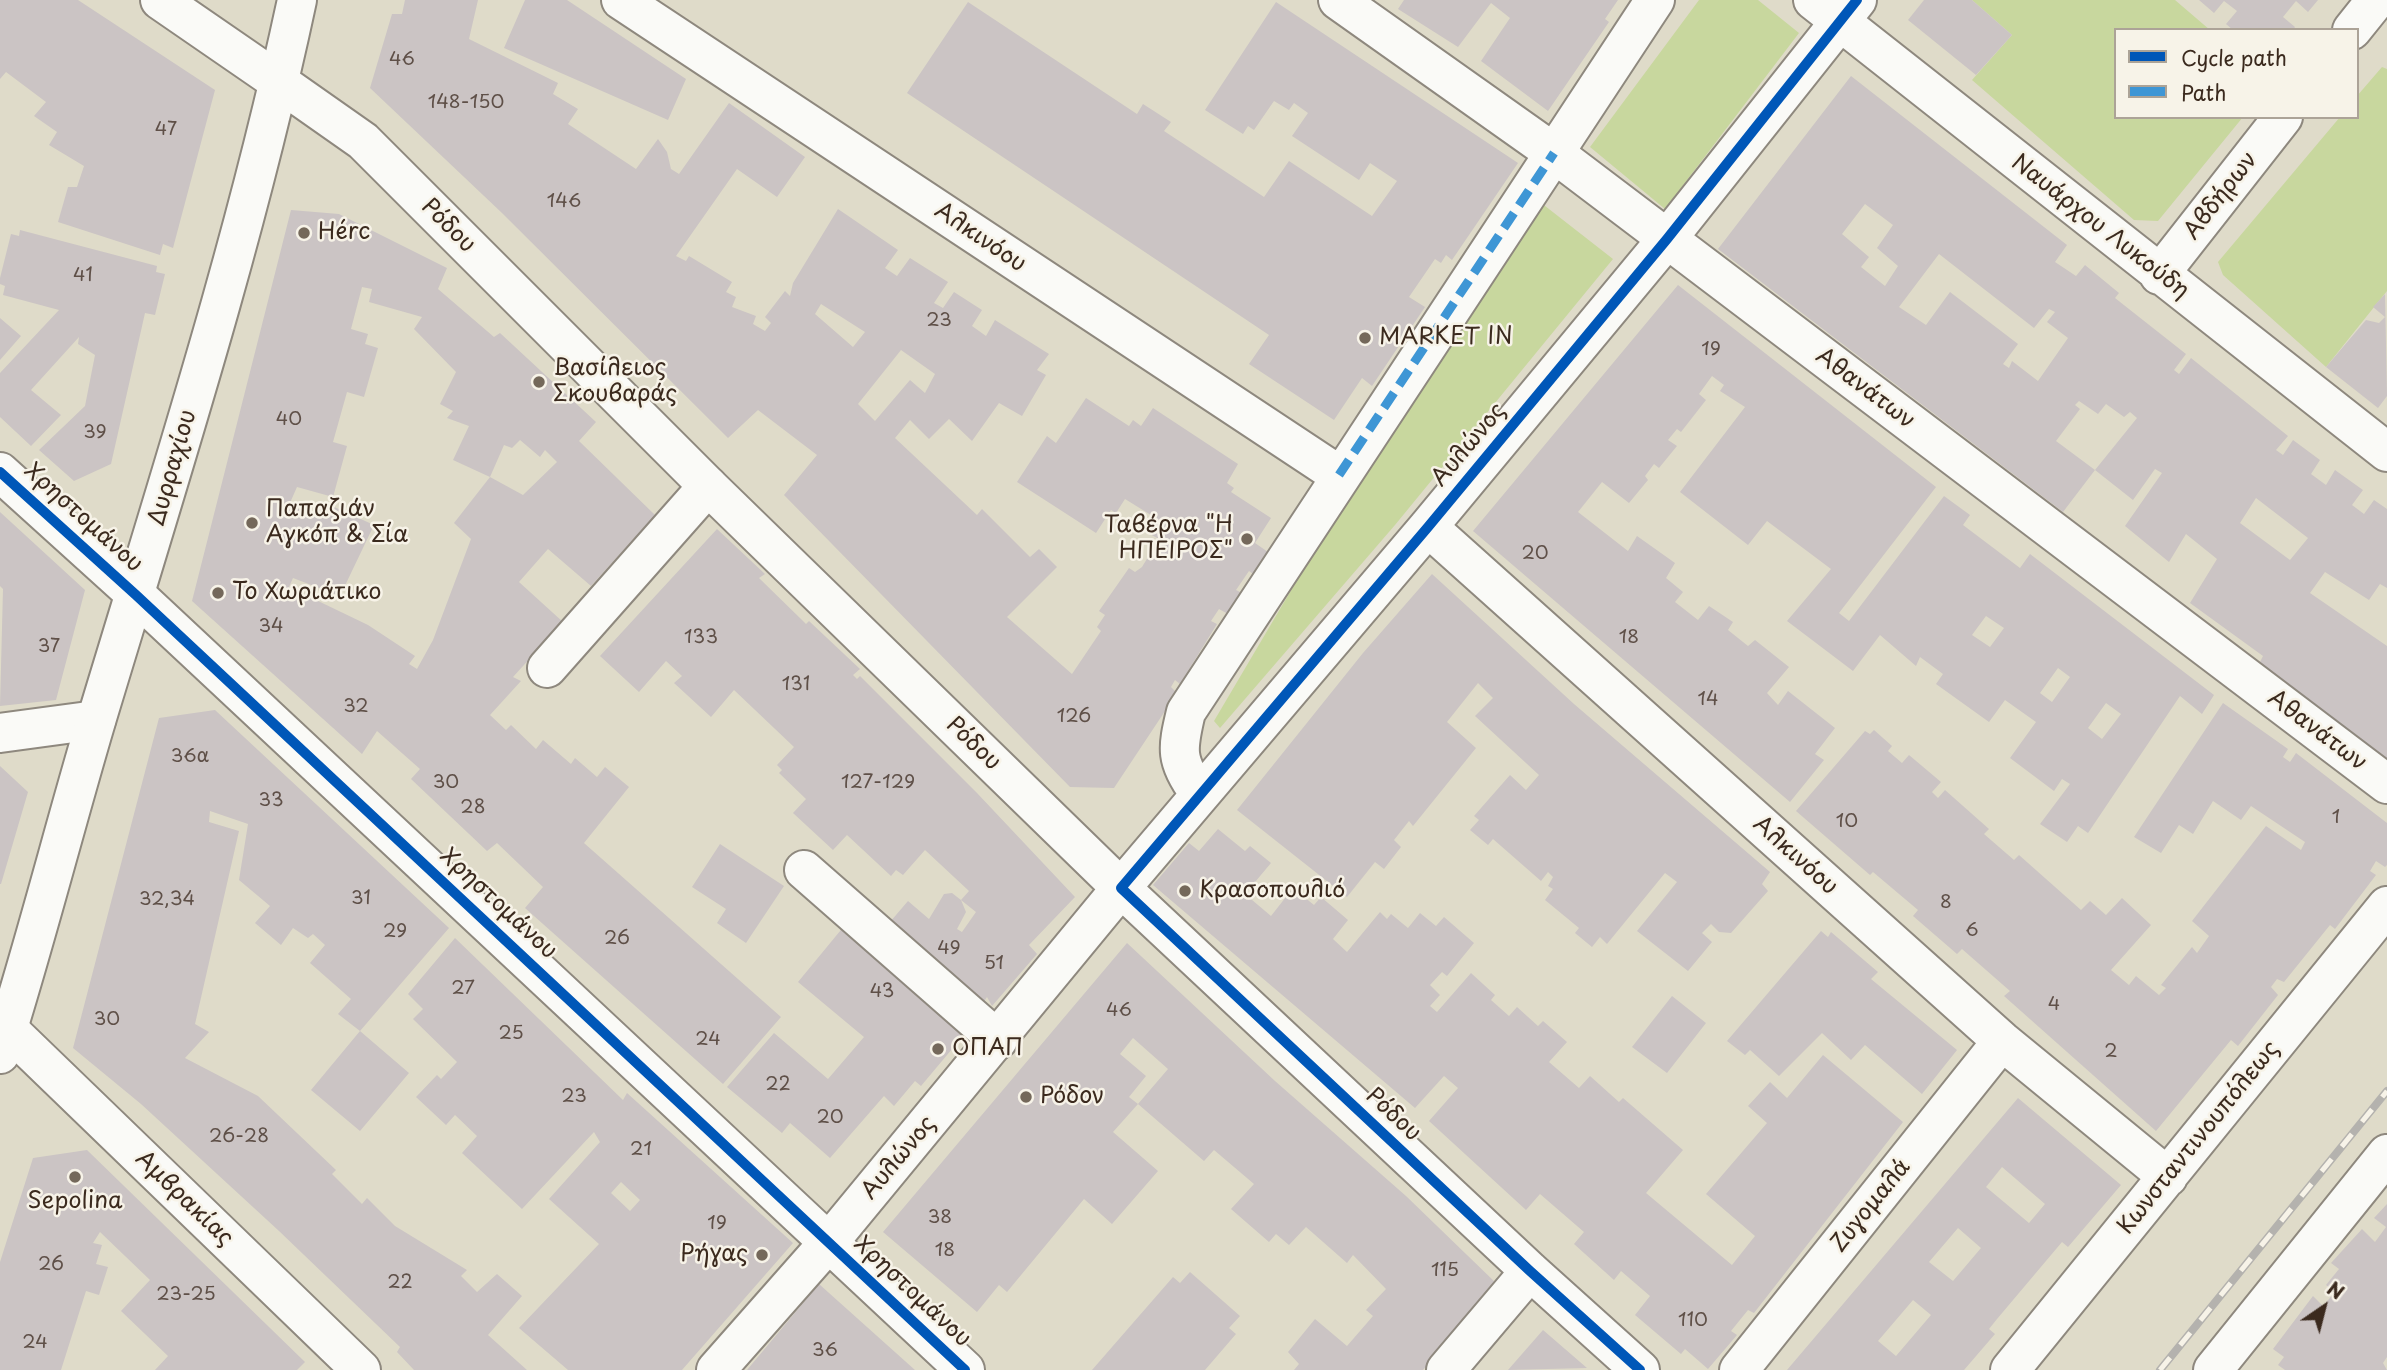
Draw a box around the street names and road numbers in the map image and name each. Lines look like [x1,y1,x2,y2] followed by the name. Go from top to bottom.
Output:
[2178,147,2264,245] street label: Αβδήρων
[2006,149,2194,305] street label: Ναυάρχου Λυκούδη
[415,193,481,259] street label: Ρόδου
[929,197,1031,279] street label: Αλκινόου
[1810,343,1920,435] street label: Αθανάτων
[1426,398,1512,492] street label: Αυλώνος
[143,407,203,529] street label: Δυρραχίου
[18,458,148,578] street label: Χρηστομάνου
[2262,685,2372,777] street label: Αθανάτων
[940,711,1006,777] street label: Ρόδου
[1747,811,1843,901] street label: Αλκινόου
[434,843,562,965] street label: Χρηστομάνου
[2113,1036,2285,1240] street label: Κωνσταντινουπόλεως
[1360,1083,1426,1147] street label: Ρόδου
[856,1111,942,1205] street label: Αυλώνος
[129,1146,239,1252] street label: Αμβρακίας
[1825,1154,1917,1258] street label: Ζυγομαλά
[848,1231,976,1353] street label: Χρηστομάνου

